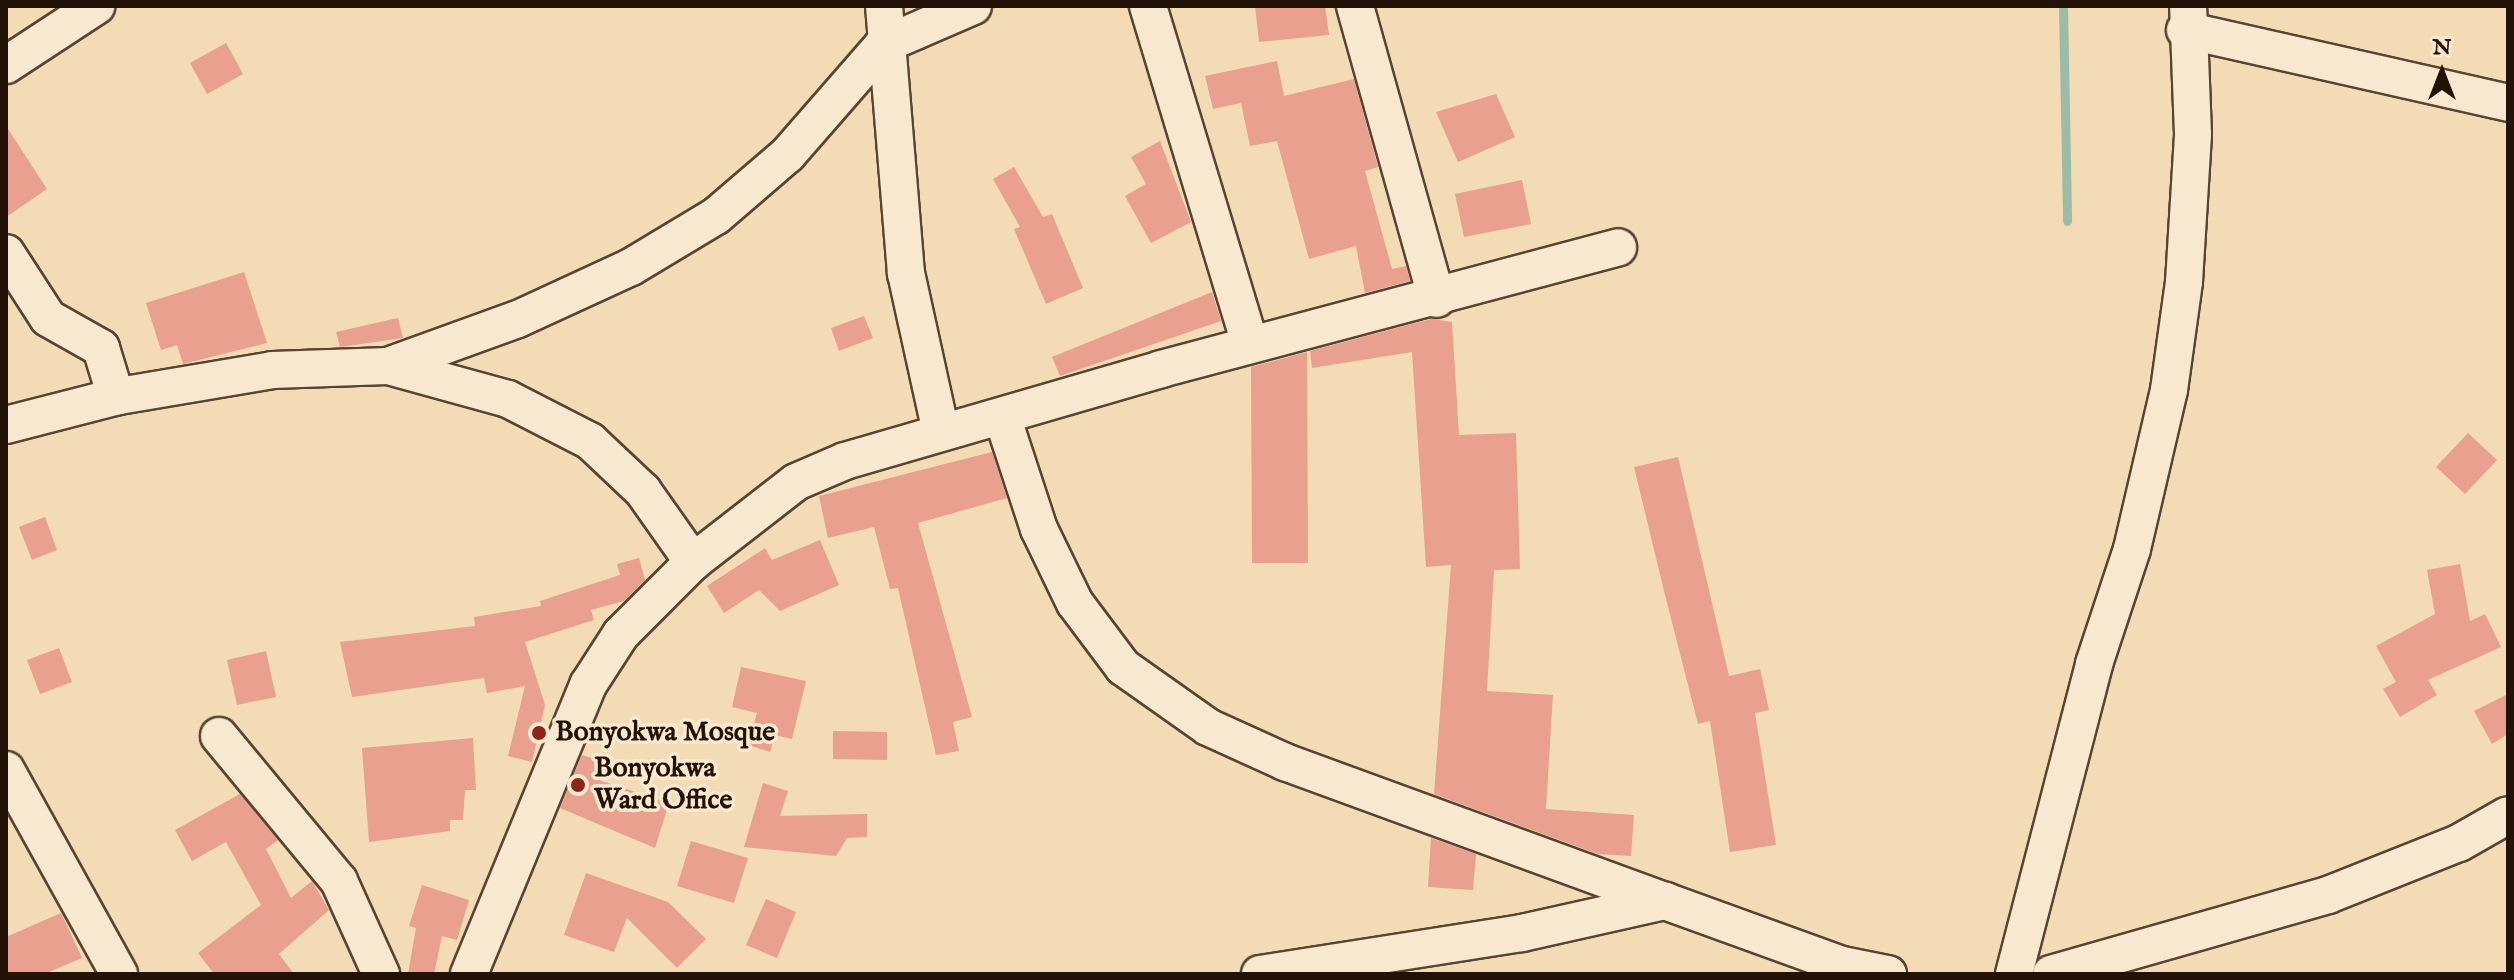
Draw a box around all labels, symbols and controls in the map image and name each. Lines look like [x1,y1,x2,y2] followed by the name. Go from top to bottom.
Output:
[2402,32,2482,112] north arrow
[2432,34,2452,62] text: N
[555,716,775,750] place label: Bonyokwa Mosque
[530,724,548,742] marker: Bonyokwa Mosque
[594,752,732,818] place label: Bonyokwa Ward Office
[569,776,587,794] marker: Bonyokwa Ward Office

